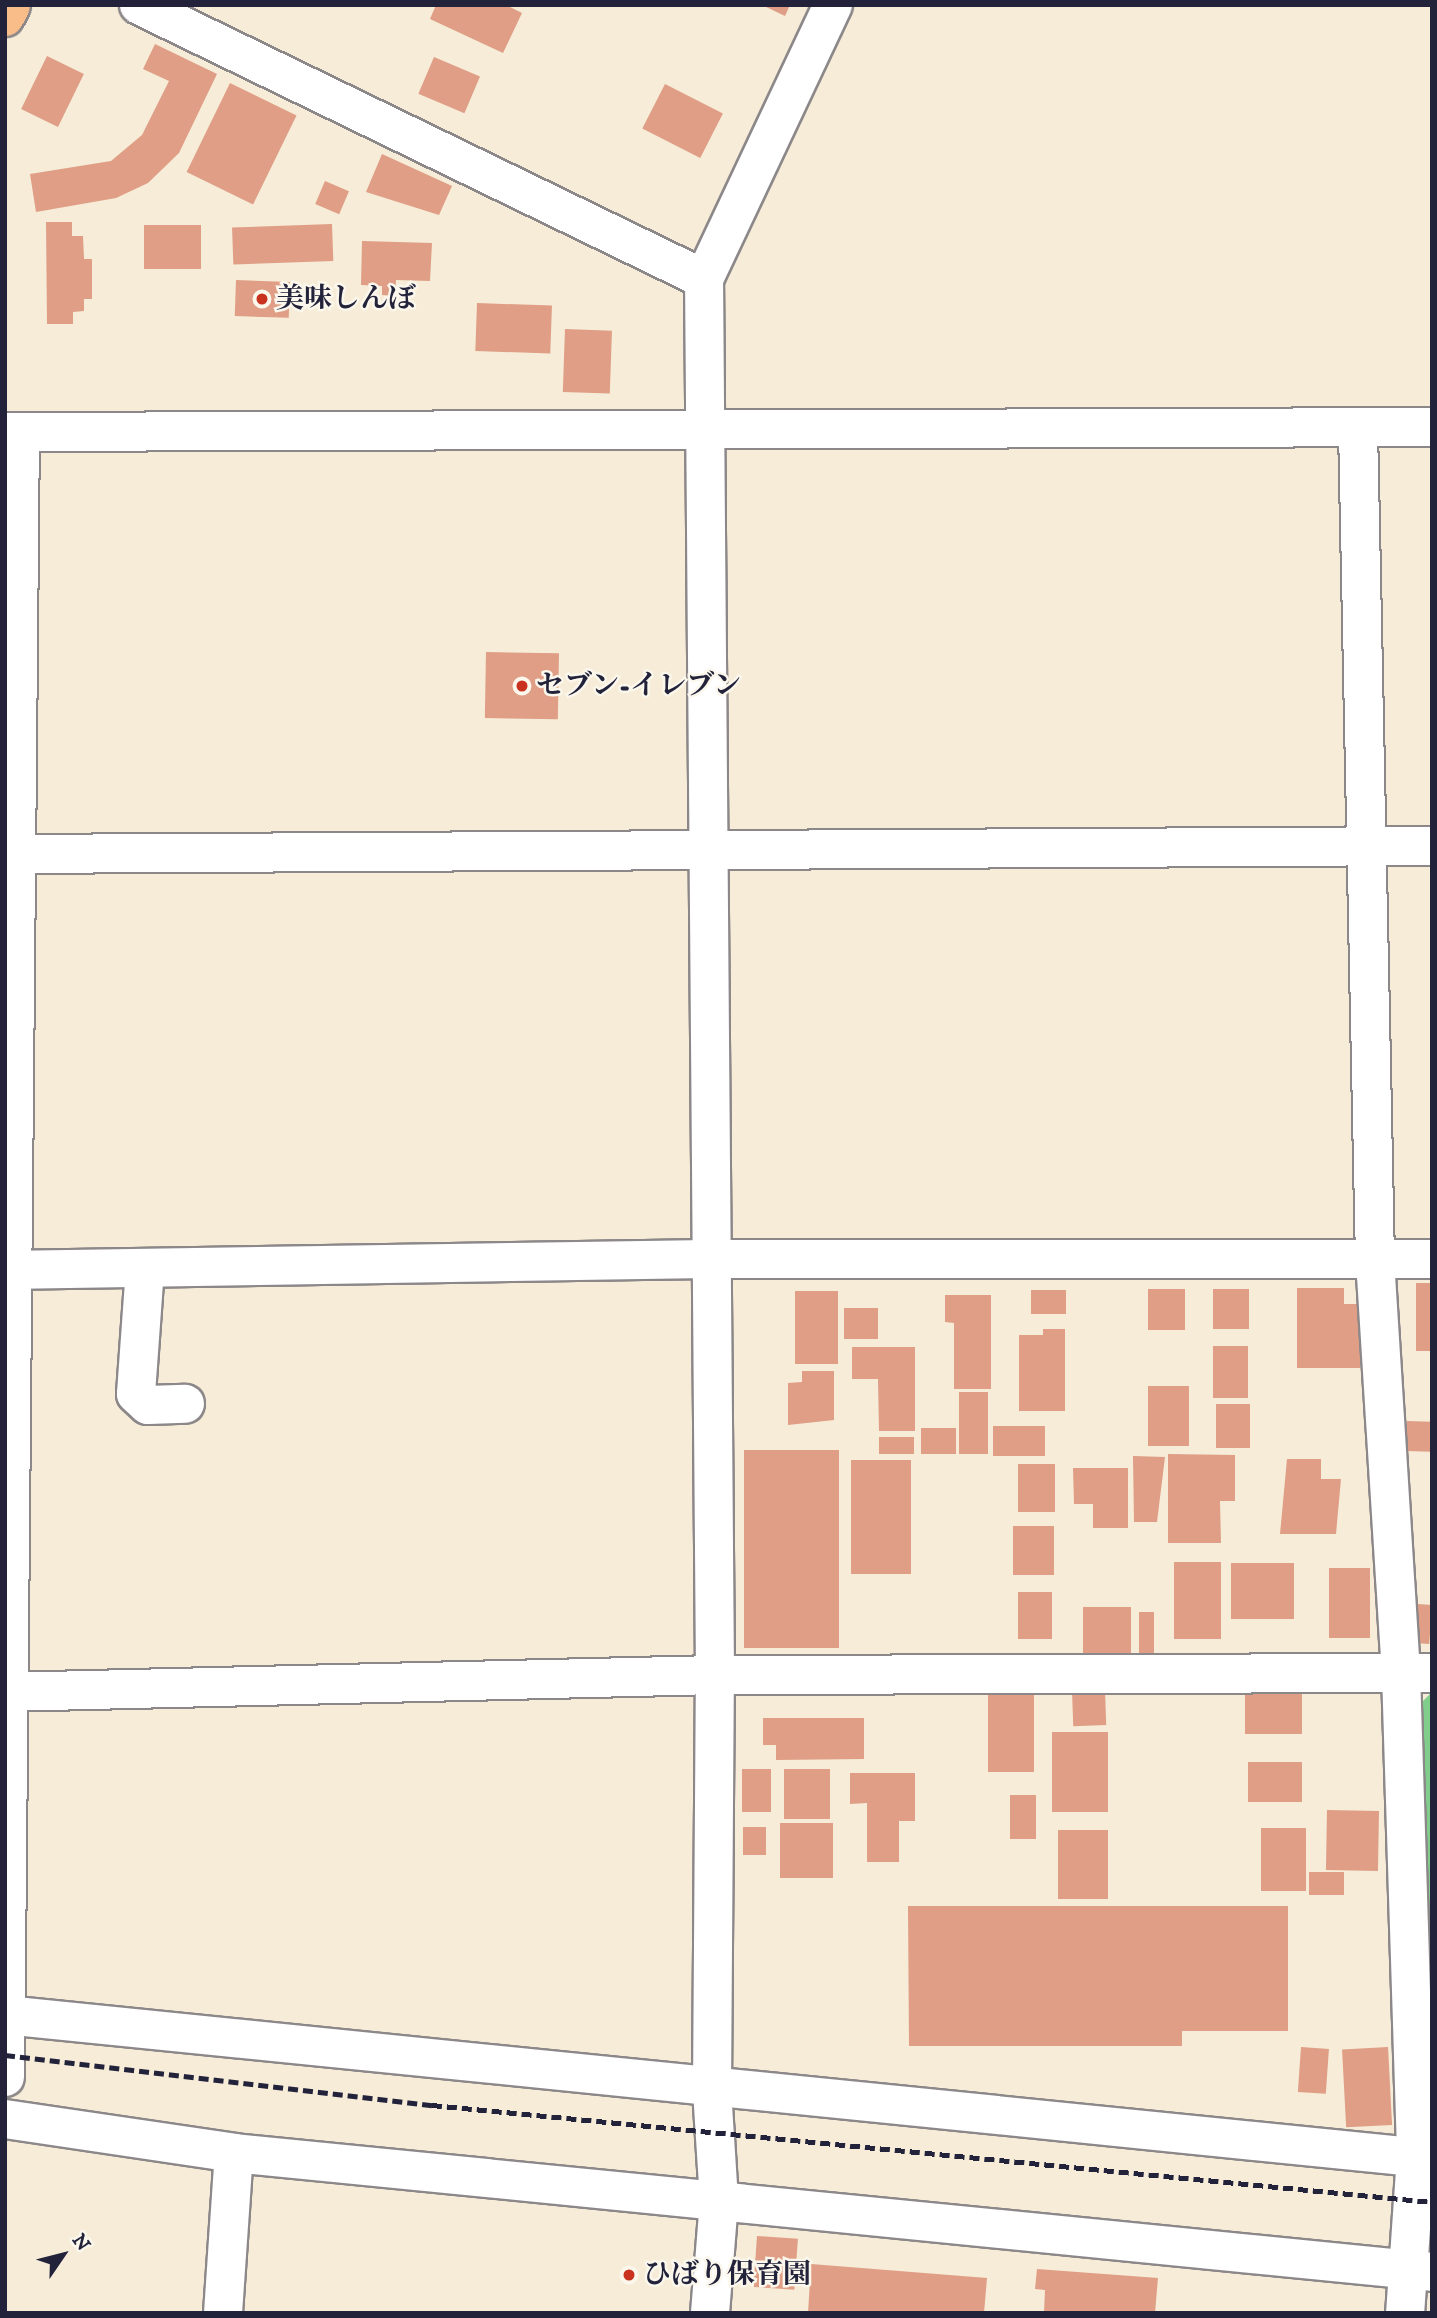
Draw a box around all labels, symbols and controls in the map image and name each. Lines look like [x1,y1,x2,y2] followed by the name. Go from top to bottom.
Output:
[276,282,416,316] place label: 美味しんぼ
[254,291,270,307] marker: 美味しんぼ
[536,669,743,703] place label: セブン-イレブン
[514,678,530,694] marker: セブン-イレブン
[28,2220,98,2290] north arrow
[67,2230,95,2256] text: N
[643,2258,811,2292] place label: ひばり保育園
[621,2267,637,2283] marker: ひばり保育園

